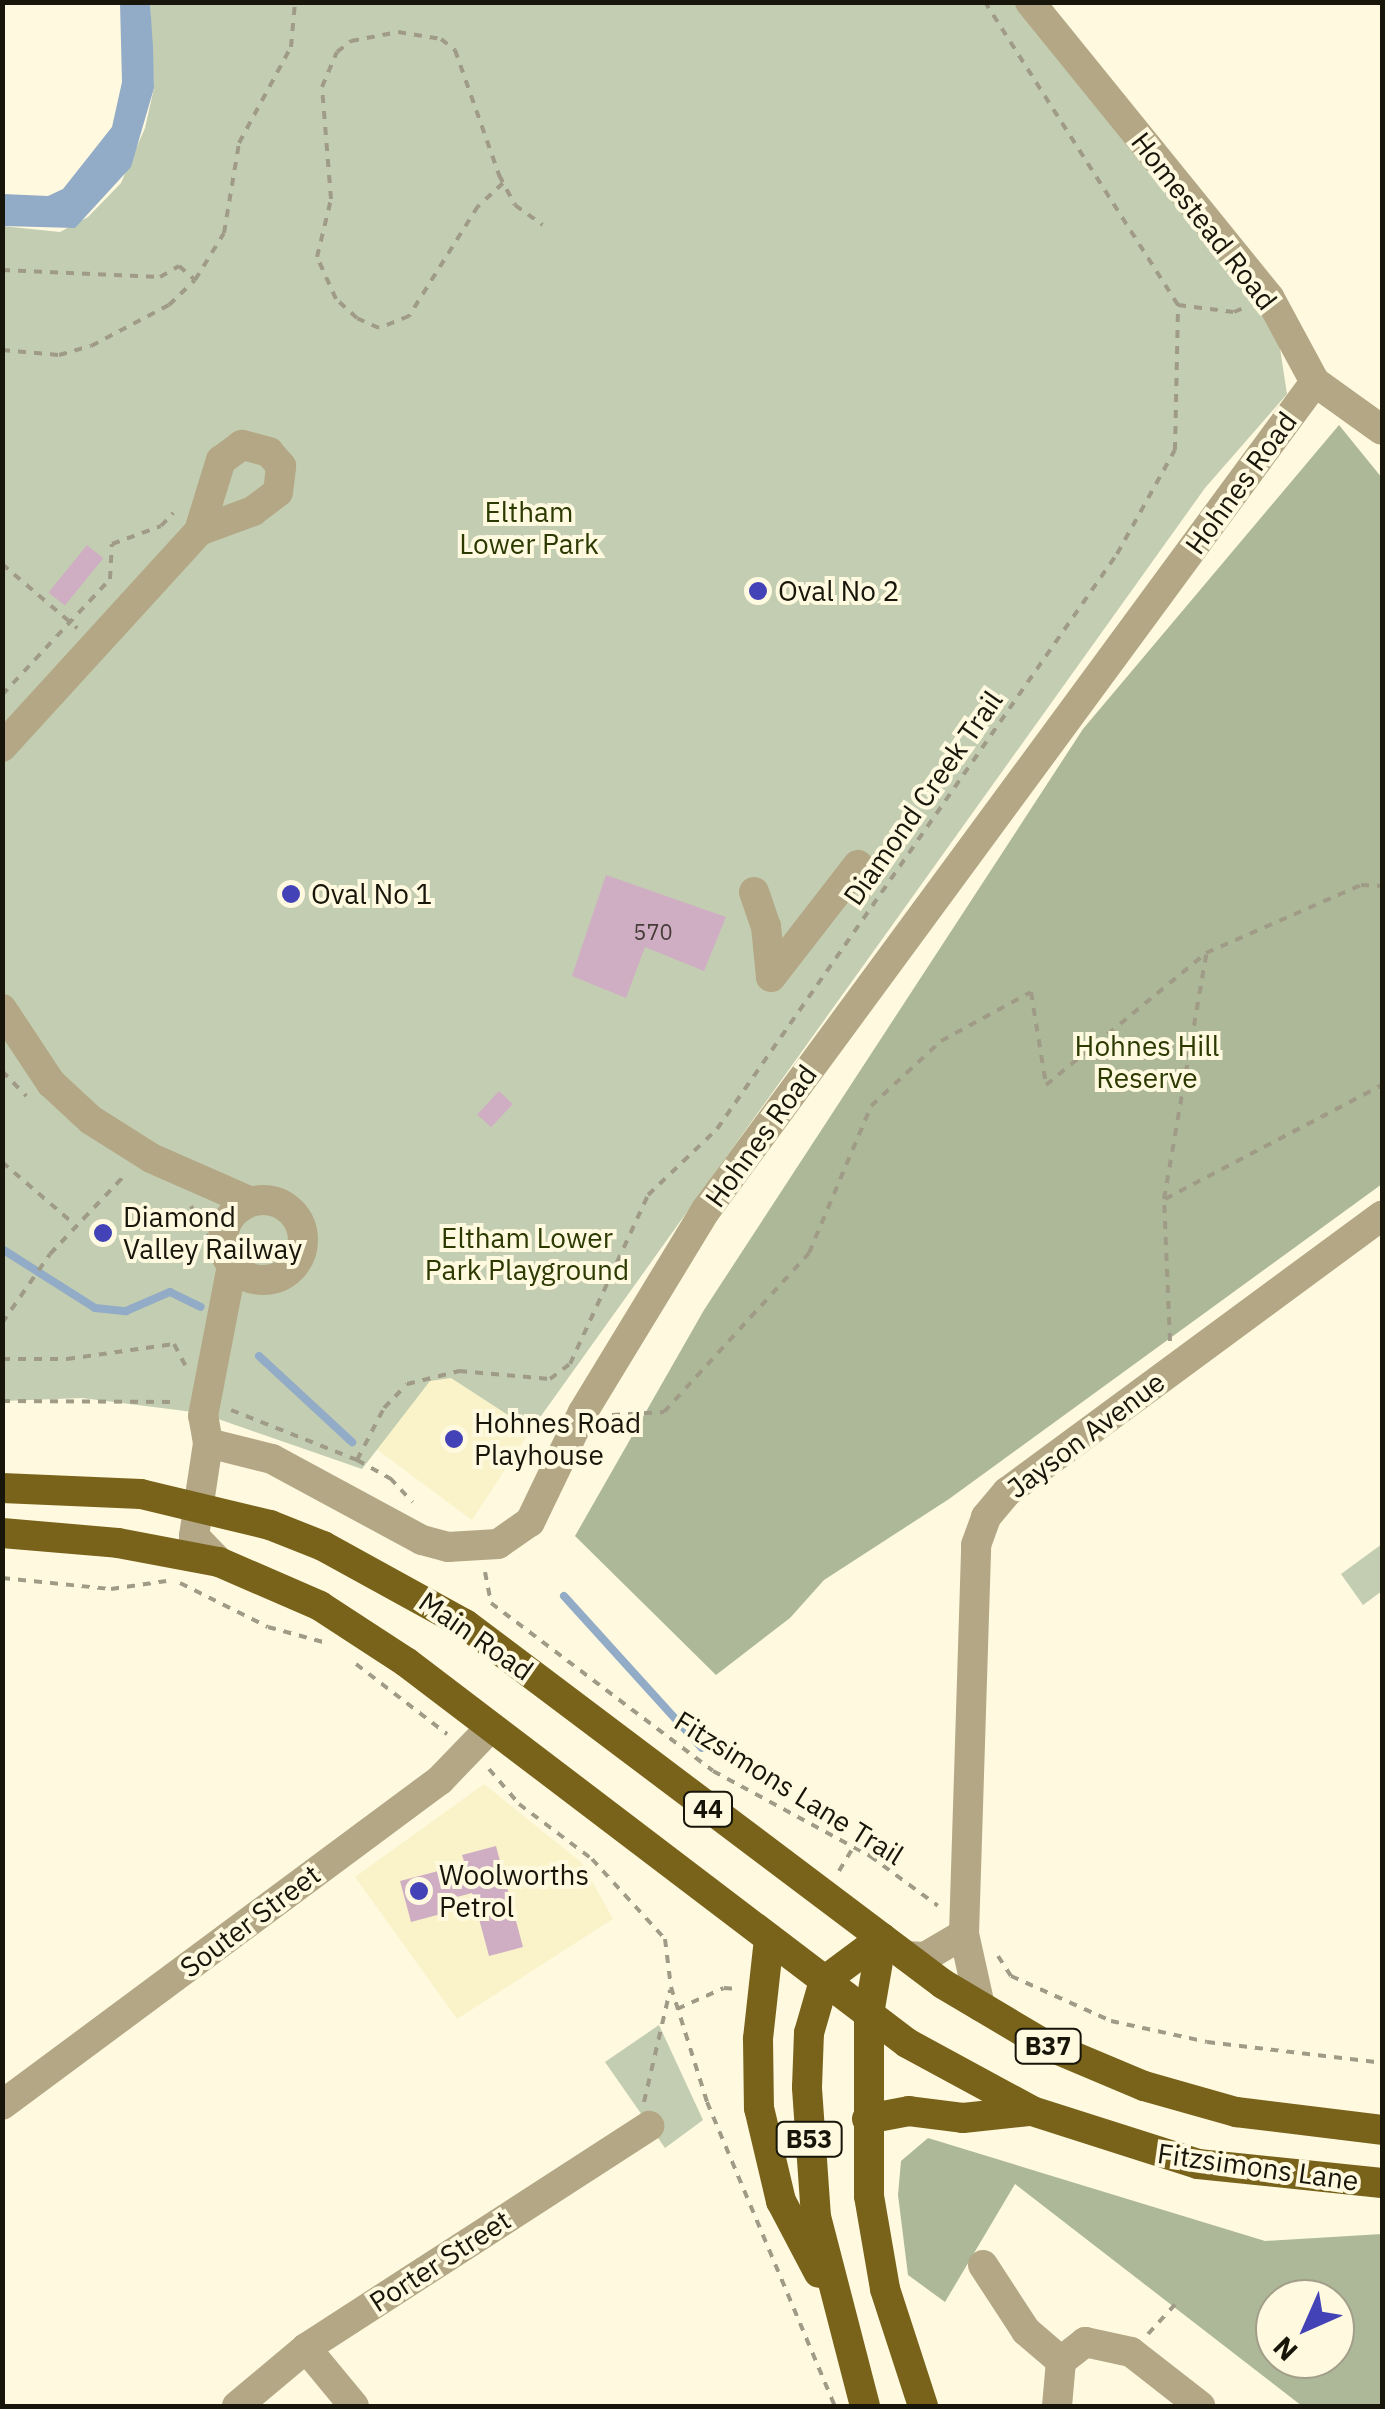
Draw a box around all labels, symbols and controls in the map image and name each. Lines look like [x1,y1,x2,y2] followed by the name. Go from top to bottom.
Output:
[1124,126,1284,316] street label: Homestead Road
[1178,405,1304,561] street label: Hohnes Road
[459,495,599,561] park label: Eltham Lower Park
[778,574,899,608] place label: Oval No 2
[747,580,769,602] marker: Oval No 2
[836,684,1010,912] street label: Diamond Creek Trail
[311,877,432,911] place label: Oval No 1
[280,883,302,905] marker: Oval No 1
[633,919,673,945] house number: 570
[1075,1029,1219,1095] park label: Hohnes Hill Reserve
[698,1058,824,1214] street label: Hohnes Road
[123,1200,302,1266] place label: Diamond Valley Railway
[425,1221,629,1287] park label: Eltham Lower Park Playground
[92,1222,114,1244] marker: Diamond Valley Railway
[1001,1365,1171,1505] street label: Jayson Avenue
[474,1406,641,1472] place label: Hohnes Road Playhouse
[443,1428,465,1450] marker: Hohnes Road Playhouse
[412,1585,540,1687] street label: Main Road
[668,1704,910,1872] street label: Fitzsimons Lane Trail
[683,1789,733,1829] road number: 44
[173,1857,327,1985] street label: Souter Street
[439,1858,589,1924] place label: Woolworths Petrol
[408,1880,430,1902] marker: Woolworths Petrol
[1013,2026,1083,2066] road number: B37
[774,2119,844,2159] road number: B53
[1155,2136,1361,2198] street label: Fitzsimons Lane
[363,2203,517,2319] street label: Porter Street
[1255,2279,1355,2379] north arrow
[1265,2329,1305,2369] text: N

